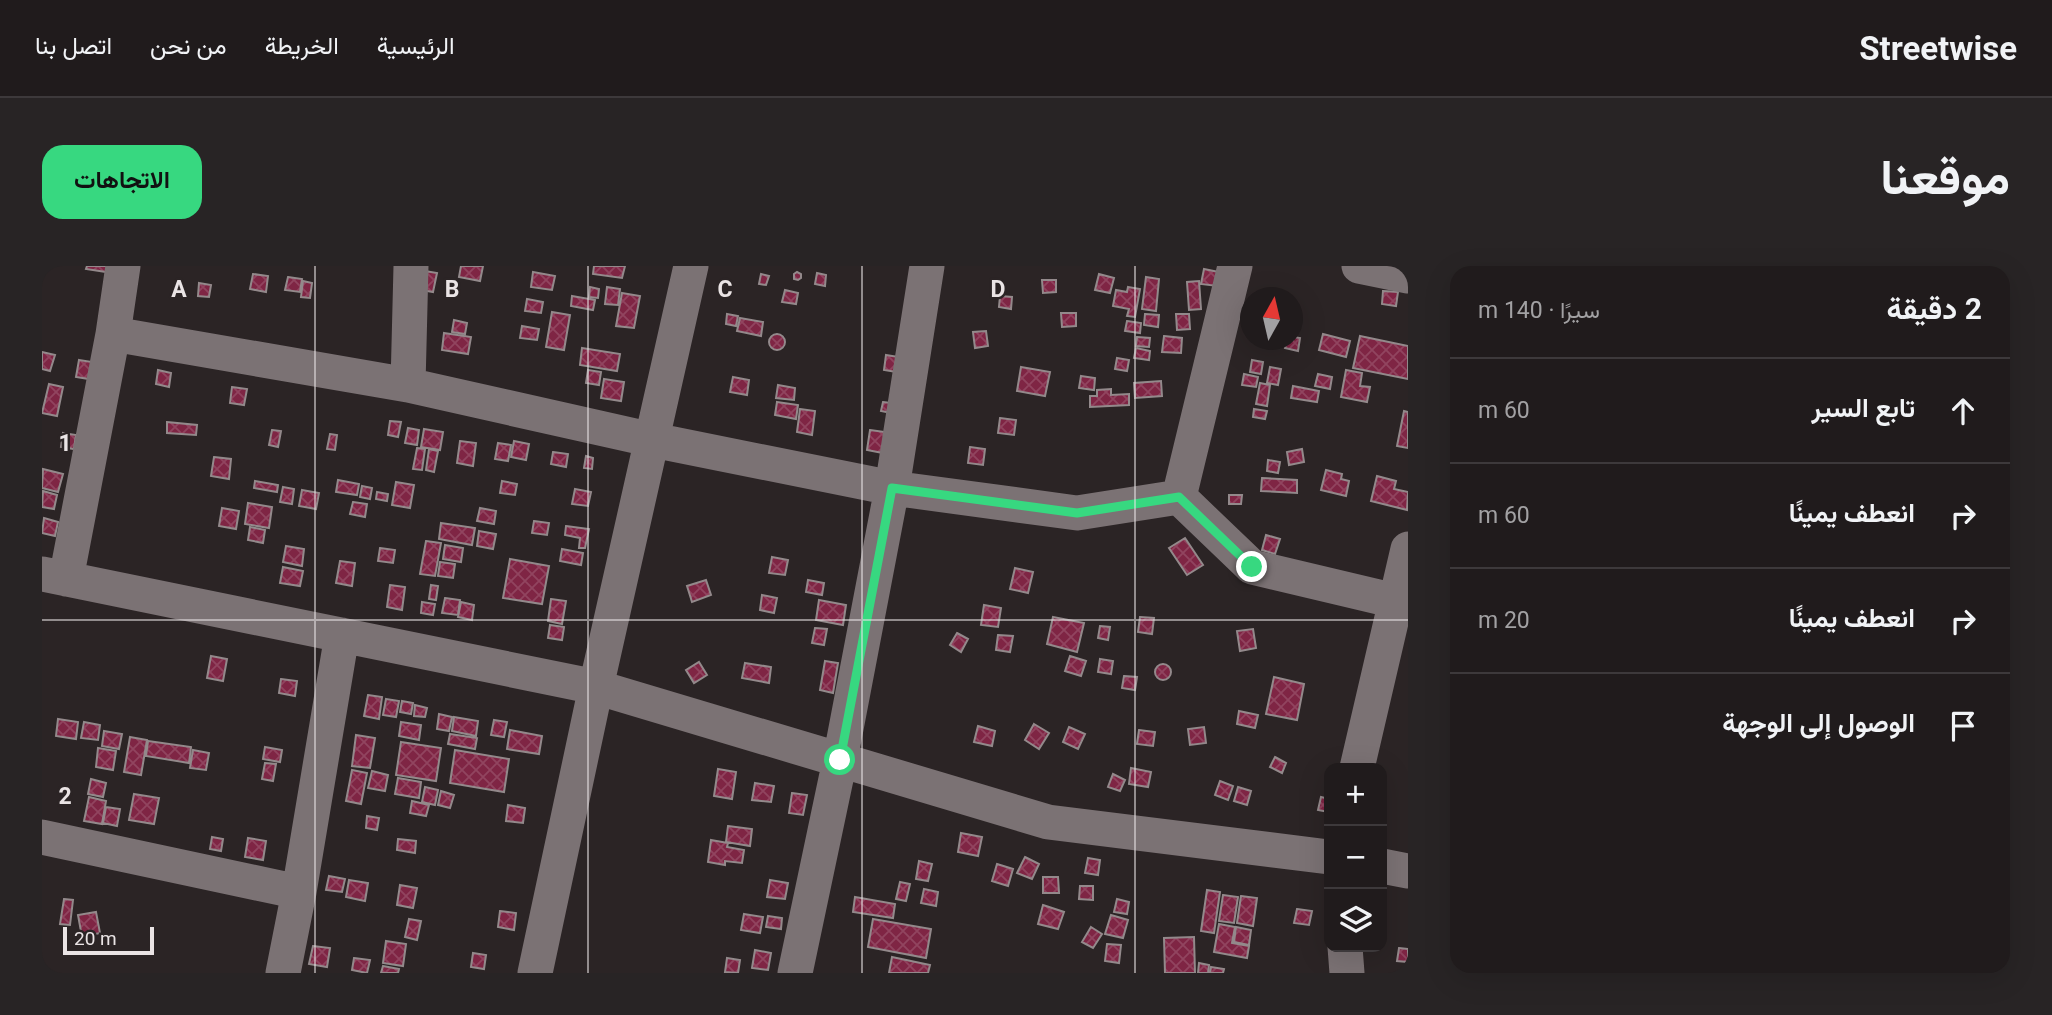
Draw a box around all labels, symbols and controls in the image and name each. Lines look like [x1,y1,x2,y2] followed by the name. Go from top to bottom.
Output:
[1859,29,2017,68] text: Streetwise
[35,32,112,60] text: اتصل بنا
[150,32,227,60] text: من نحن
[265,32,339,60] text: الخريطة
[377,32,454,60] text: الرئيسية
[42,145,202,219] button: الاتجاهات
[1880,149,2010,206] text: موقعنا
[171,276,187,303] text: A
[445,276,459,303] text: B
[717,276,733,303] text: C
[991,276,1005,303] text: D
[1240,287,1303,350] north arrow
[1887,291,1982,326] text: 2 دقيقة
[1478,297,1600,324] text: سيرًا · 140 m
[1944,392,1982,430] icon: ahead
[1812,393,1915,423] text: تابع السير
[1478,397,1530,424] text: 60 m
[58,430,72,457] text: 1
[1944,497,1982,535] icon: right
[1789,498,1915,528] text: انعطف يمينًا
[1478,502,1530,529] text: 60 m
[1236,551,1267,582] route end
[1944,602,1982,640] icon: right
[1789,603,1915,633] text: انعطف يمينًا
[1478,607,1530,634] text: 20 m
[1944,707,1982,745] icon: arrive
[1722,708,1915,738] text: الوصول إلى الوجهة
[824,744,855,775] route start
[1324,763,1387,952] map controls
[1324,763,1387,826] button: +
[58,783,72,810] text: 2
[1324,826,1387,889] button: −
[1324,889,1387,952] button: layers
[63,924,154,956] scale bar
[74,927,117,950] text: 20 m

